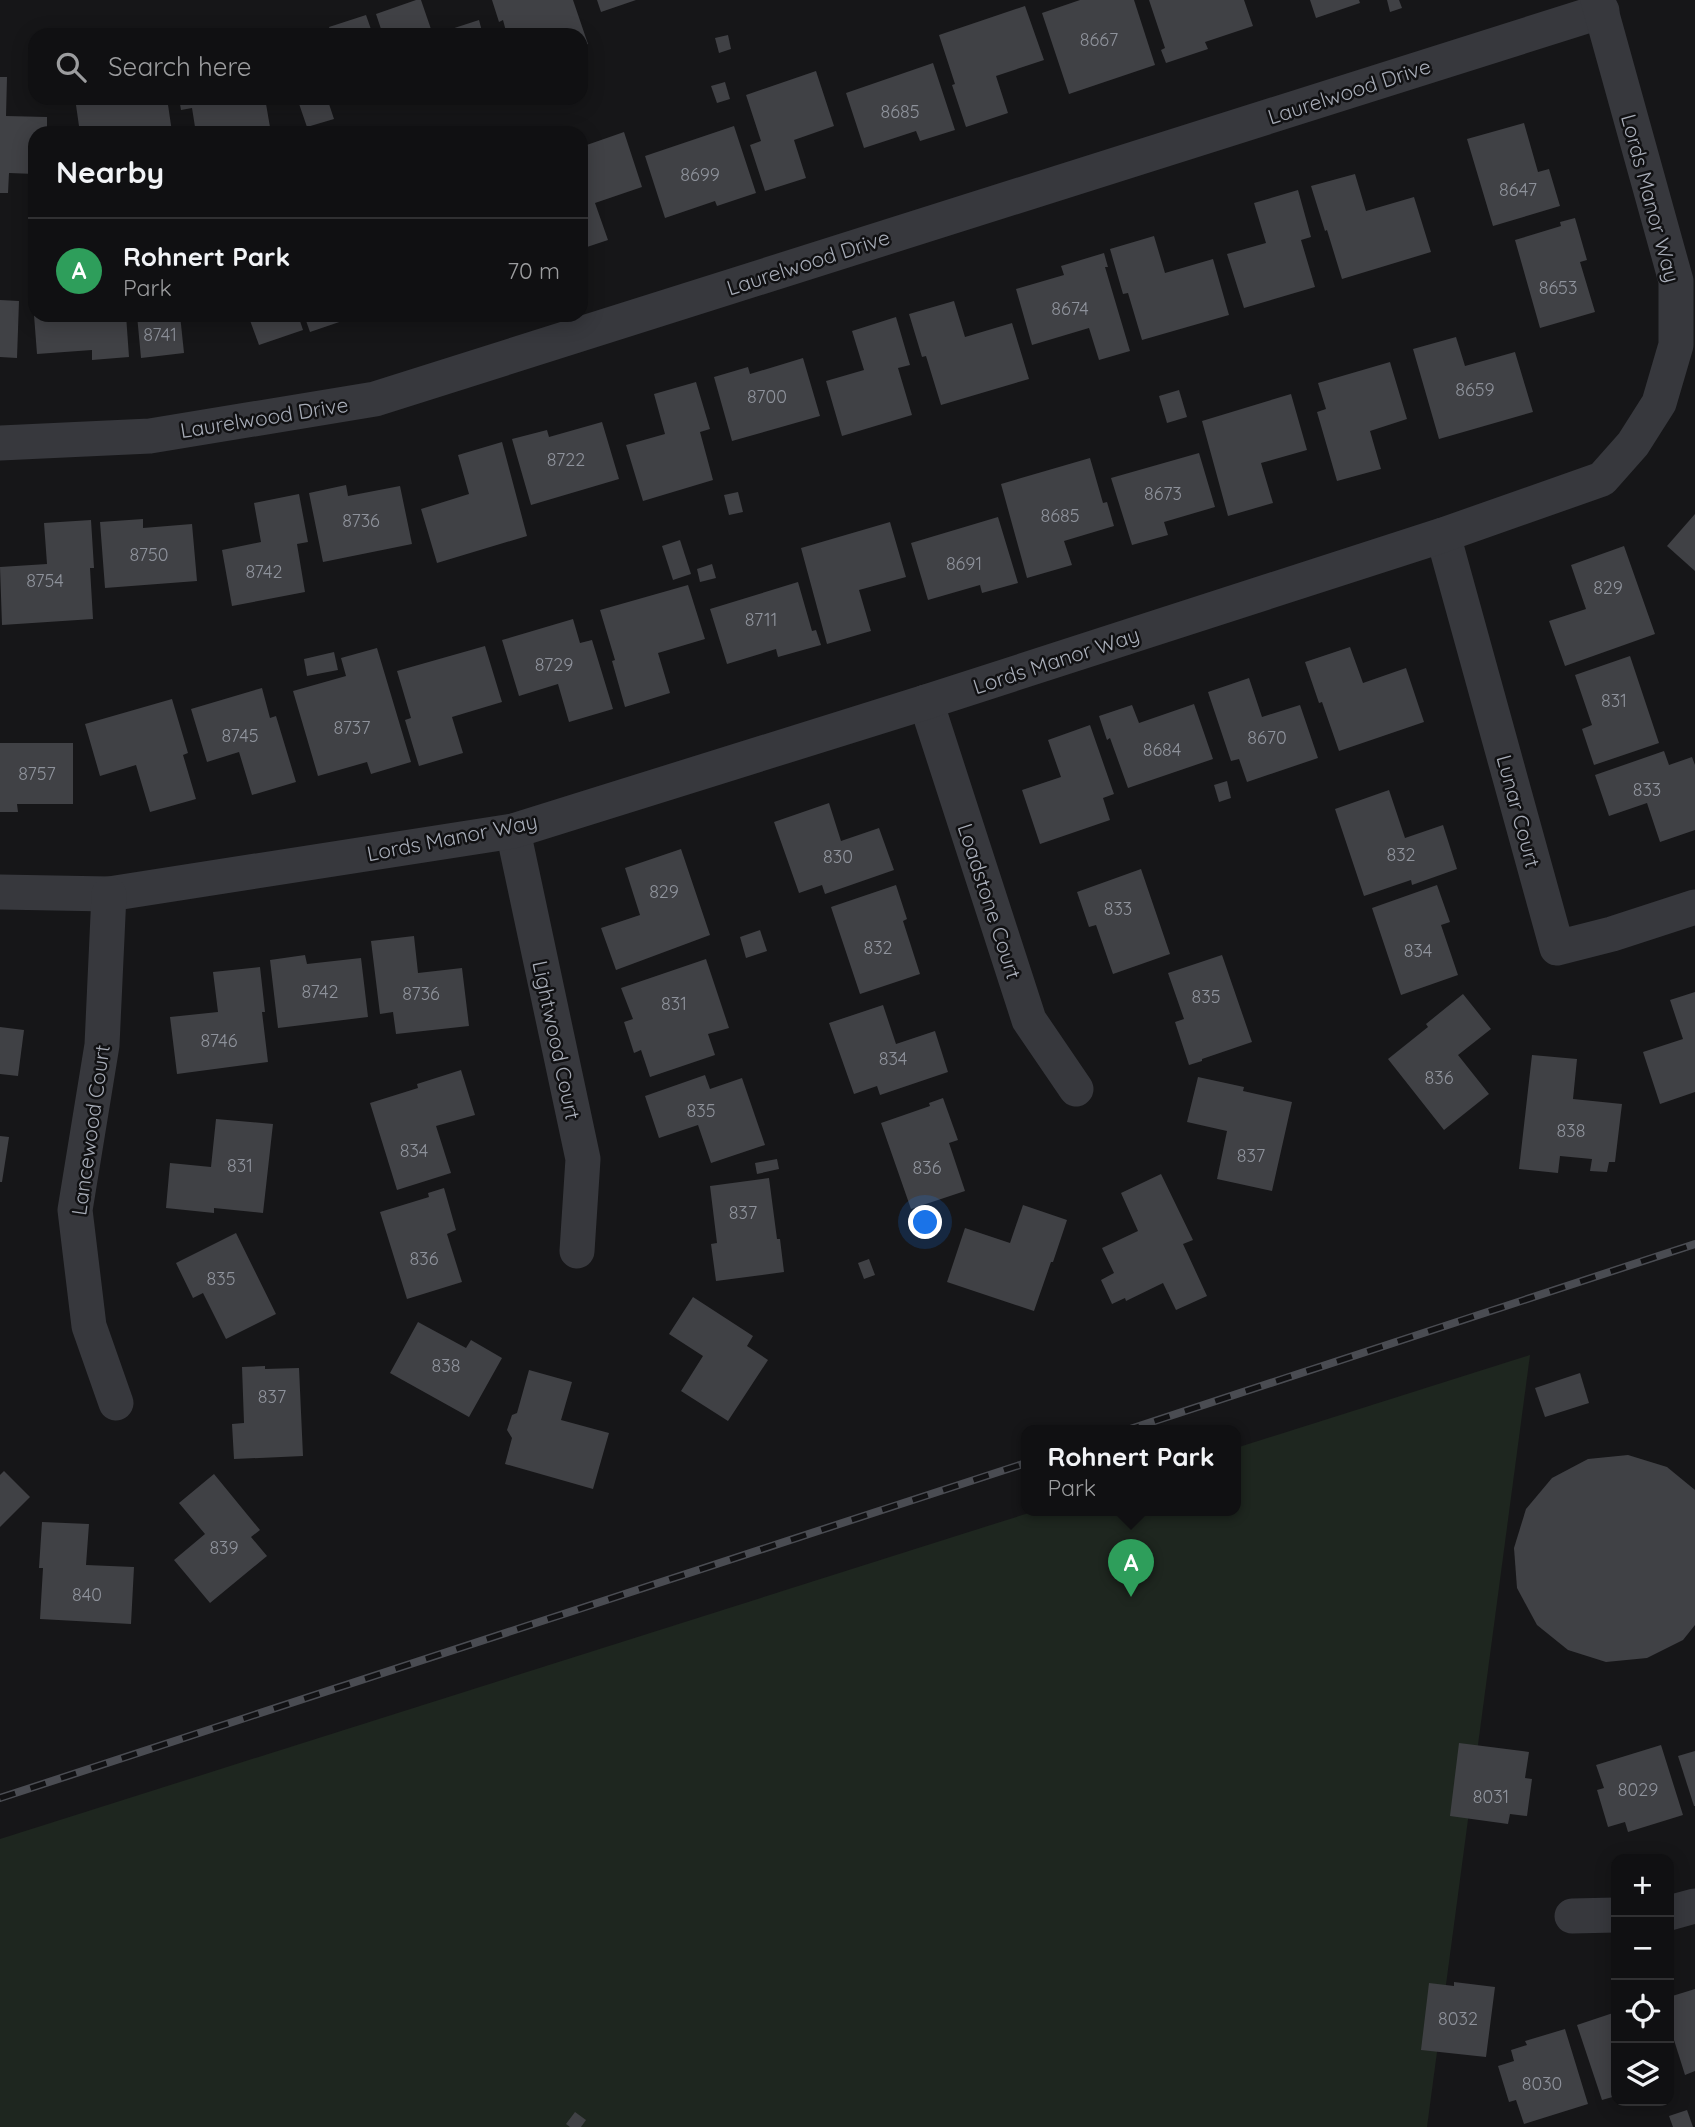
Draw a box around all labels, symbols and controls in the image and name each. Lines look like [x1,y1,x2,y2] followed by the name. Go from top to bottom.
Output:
[28,28,588,105] search box
[1080,28,1118,51] house number: 8667
[52,48,90,86] icon: search
[108,50,252,83] text: Search here
[1264,52,1434,130] street label: Laurelwood Drive
[881,100,919,123] house number: 8685
[1616,111,1686,285] street label: Lords Manor Way
[56,153,164,191] text: Nearby
[680,163,720,186] house number: 8699
[1499,178,1537,201] house number: 8647
[723,223,893,301] street label: Laurelwood Drive
[123,240,290,273] text: Rohnert Park
[72,256,86,285] text: A
[507,256,560,285] text: 70 m
[123,273,172,302] text: Park
[1539,276,1577,299] house number: 8653
[1051,297,1089,320] house number: 8674
[143,323,177,346] house number: 8741
[1455,378,1495,401] house number: 8659
[747,385,787,408] house number: 8700
[178,391,350,443] street label: Laurelwood Drive
[547,448,585,471] house number: 8722
[1144,482,1182,505] house number: 8673
[1041,504,1079,527] house number: 8685
[342,509,380,532] house number: 8736
[130,543,168,566] house number: 8750
[946,552,982,575] house number: 8691
[245,560,283,583] house number: 8742
[26,569,64,592] house number: 8754
[1593,576,1623,599] house number: 829
[745,608,777,631] house number: 8711
[970,621,1142,699] street label: Lords Manor Way
[535,653,573,676] house number: 8729
[1601,689,1627,712] house number: 831
[333,716,371,739] house number: 8737
[221,724,259,747] house number: 8745
[1247,726,1287,749] house number: 8670
[1143,738,1181,761] house number: 8684
[1492,752,1546,870] street label: Lunar Court
[18,762,56,785] house number: 8757
[1633,778,1661,801] house number: 833
[364,808,540,866] street label: Lords Manor Way
[953,820,1027,982] street label: Loadstone Court
[1386,843,1416,866] house number: 832
[823,845,853,868] house number: 830
[649,880,679,903] house number: 829
[1104,897,1132,920] house number: 833
[863,936,893,959] house number: 832
[1404,939,1432,962] house number: 834
[527,958,587,1122] street label: Lightwood Court
[301,980,339,1003] house number: 8742
[402,982,440,1005] house number: 8736
[1192,985,1220,1008] house number: 835
[661,992,687,1015] house number: 831
[201,1029,238,1052] house number: 8746
[65,1043,115,1217] street label: Lancewood Court
[879,1047,907,1070] house number: 834
[1425,1066,1454,1089] house number: 836
[687,1099,715,1122] house number: 835
[1557,1119,1585,1142] house number: 838
[400,1139,428,1162] house number: 834
[1237,1144,1265,1167] house number: 837
[227,1154,253,1177] house number: 831
[913,1156,942,1179] house number: 836
[729,1201,757,1224] house number: 837
[908,1205,942,1239] your location
[410,1247,439,1270] house number: 836
[207,1267,235,1290] house number: 835
[432,1354,460,1377] house number: 838
[258,1385,286,1408] house number: 837
[1021,1425,1241,1516] popup
[1047,1440,1215,1473] text: Rohnert Park
[1047,1473,1096,1502] text: Park
[209,1536,239,1559] house number: 839
[1108,1539,1154,1597] pin: A
[72,1583,102,1606] house number: 840
[1618,1778,1658,1801] house number: 8029
[1473,1785,1509,1808] house number: 8031
[1611,1854,1674,2106] map controls
[1611,1854,1674,1917] button: +
[1611,1917,1674,1980] button: −
[1611,1980,1674,2043] button: locate
[1438,2007,1478,2030] house number: 8032
[1611,2043,1674,2106] button: layers
[1522,2072,1562,2095] house number: 8030

